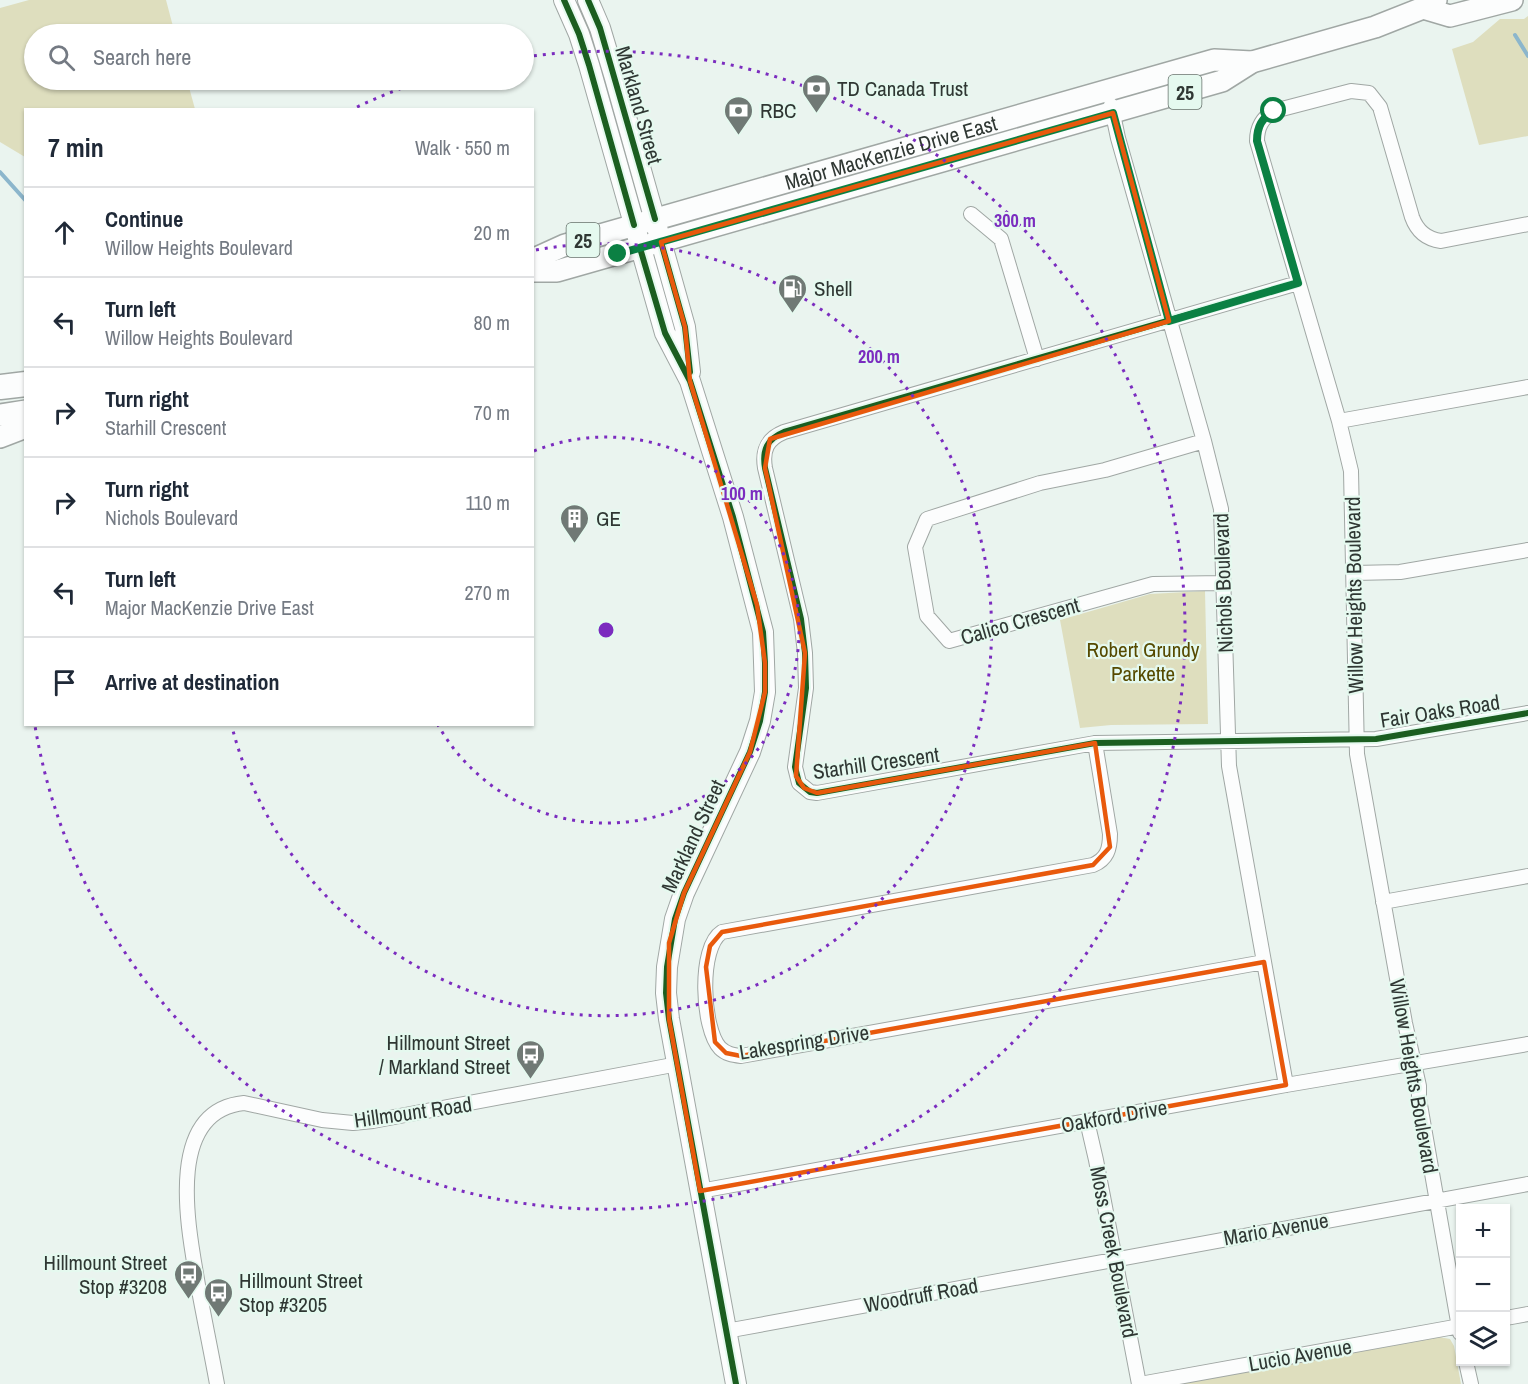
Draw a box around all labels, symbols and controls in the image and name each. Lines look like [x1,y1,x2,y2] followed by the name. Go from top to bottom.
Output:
[24,24,534,90] search box
[45,41,78,74] icon: search
[93,42,191,72] text: Search here
[608,43,670,168] street label: Markland Street
[800,72,832,114] bank icon: TD Canada Trust
[837,74,968,103] place label: TD Canada Trust
[1168,75,1202,109] road number: 25
[723,94,755,136] bank icon: RBC
[760,96,796,125] place label: RBC
[1260,97,1286,123] route start
[781,108,1000,196] street label: Major MacKenzie Drive East
[48,130,104,165] text: 7 min
[415,134,510,161] text: Walk · 550 m
[105,204,183,234] text: Continue
[994,208,1036,233] text: 300 m
[48,216,81,249] icon: ahead
[474,219,510,246] text: 20 m
[566,223,600,257] road number: 25
[105,234,293,261] text: Willow Heights Boulevard
[604,240,630,266] route end
[777,272,809,314] fuel station icon: Shell
[814,274,852,303] place label: Shell
[105,294,176,324] text: Turn left
[48,306,81,339] icon: left
[474,309,510,336] text: 80 m
[105,324,293,351] text: Willow Heights Boulevard
[858,344,900,369] text: 200 m
[105,384,189,414] text: Turn right
[48,396,81,429] icon: right
[474,399,510,426] text: 70 m
[105,414,226,441] text: Starhill Crescent
[105,474,189,504] text: Turn right
[721,481,763,506] text: 100 m
[48,486,81,519] icon: right
[466,489,510,516] text: 110 m
[1338,496,1370,694] street label: Willow Heights Boulevard
[559,502,591,544] building icon: GE
[105,504,238,531] text: Nichols Boulevard
[596,504,621,533] place label: GE
[1206,513,1240,653] street label: Nichols Boulevard
[105,564,176,594] text: Turn left
[48,576,81,609] icon: left
[464,579,510,606] text: 270 m
[957,590,1083,652] street label: Calico Crescent
[105,594,314,621] text: Major MacKenzie Drive East
[596,620,616,640] centre of rings
[1087,635,1200,688] park label: Robert Grundy Parkette
[48,666,81,699] icon: arrive
[105,667,279,697] text: Arrive at destination
[1378,687,1502,735] street label: Fair Oaks Road
[811,740,941,786] street label: Starhill Crescent
[654,775,732,897] street label: Markland Street
[1383,976,1445,1176] street label: Willow Heights Boulevard
[737,1017,871,1067] street label: Lakespring Drive
[379,1028,510,1081] place label: Hillmount Street / Markland Street
[515,1038,547,1080] bus stop icon: Hillmount Street / Markland Street
[352,1089,474,1135] street label: Hillmount Road
[1059,1092,1169,1140] street label: Oakford Drive
[1083,1164,1145,1340] street label: Moss Creek Boulevard
[1456,1204,1510,1366] map controls
[1456,1204,1510,1258] button: +
[1221,1206,1331,1252] street label: Mario Avenue
[44,1248,167,1301] place label: Hillmount Street Stop #3208
[172,1258,204,1300] bus stop icon: Hillmount Street Stop #3208
[1456,1258,1510,1312] button: −
[239,1266,363,1319] place label: Hillmount Street Stop #3205
[862,1271,980,1319] street label: Woodruff Road
[202,1276,234,1318] bus stop icon: Hillmount Street Stop #3205
[1456,1312,1510,1366] button: layers
[1246,1332,1354,1378] street label: Lucio Avenue

